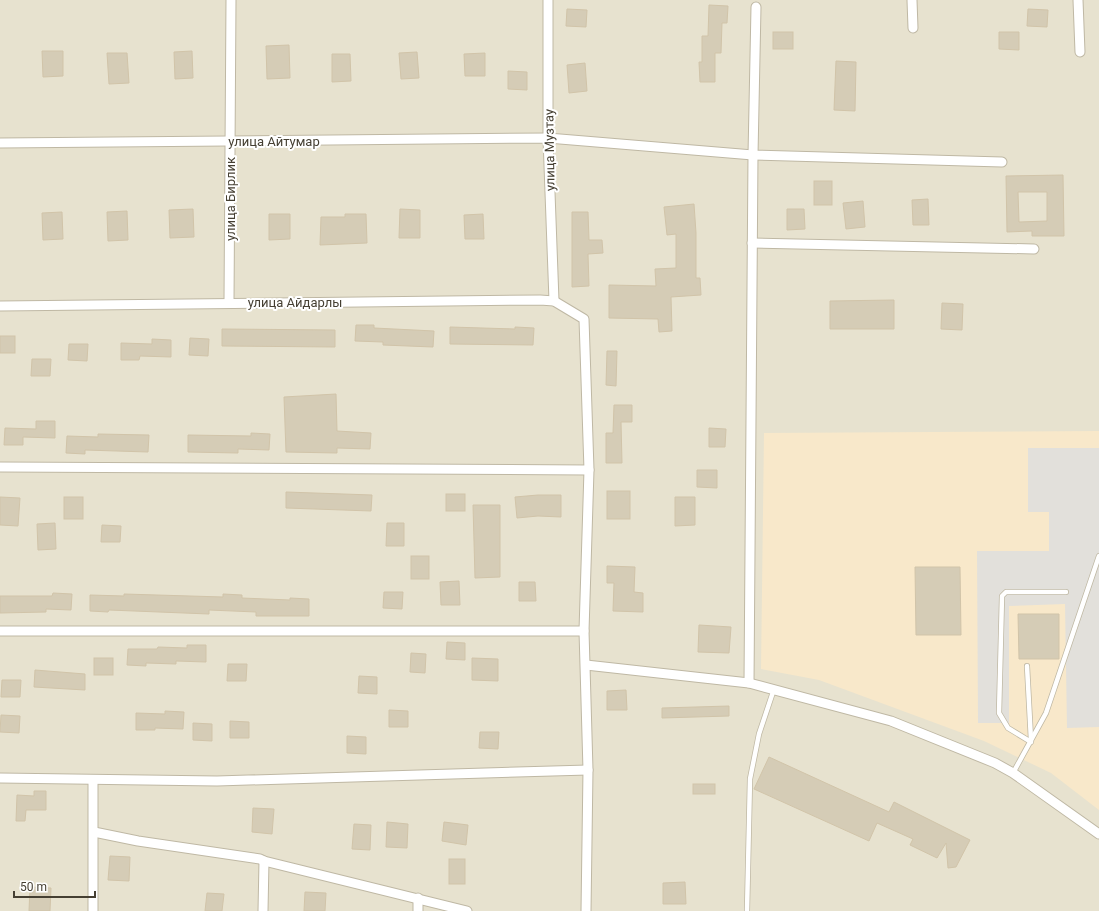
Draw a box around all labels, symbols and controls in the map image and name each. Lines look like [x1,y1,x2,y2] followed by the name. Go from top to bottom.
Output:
[541,109,558,191] street label: улица Музтау
[228,134,320,149] street label: улица Айтумар
[223,157,238,241] street label: улица Бирлик
[248,295,342,310] street label: улица Айдарлы
[14,873,95,899] scale bar
[20,880,47,894] text: 50 m

